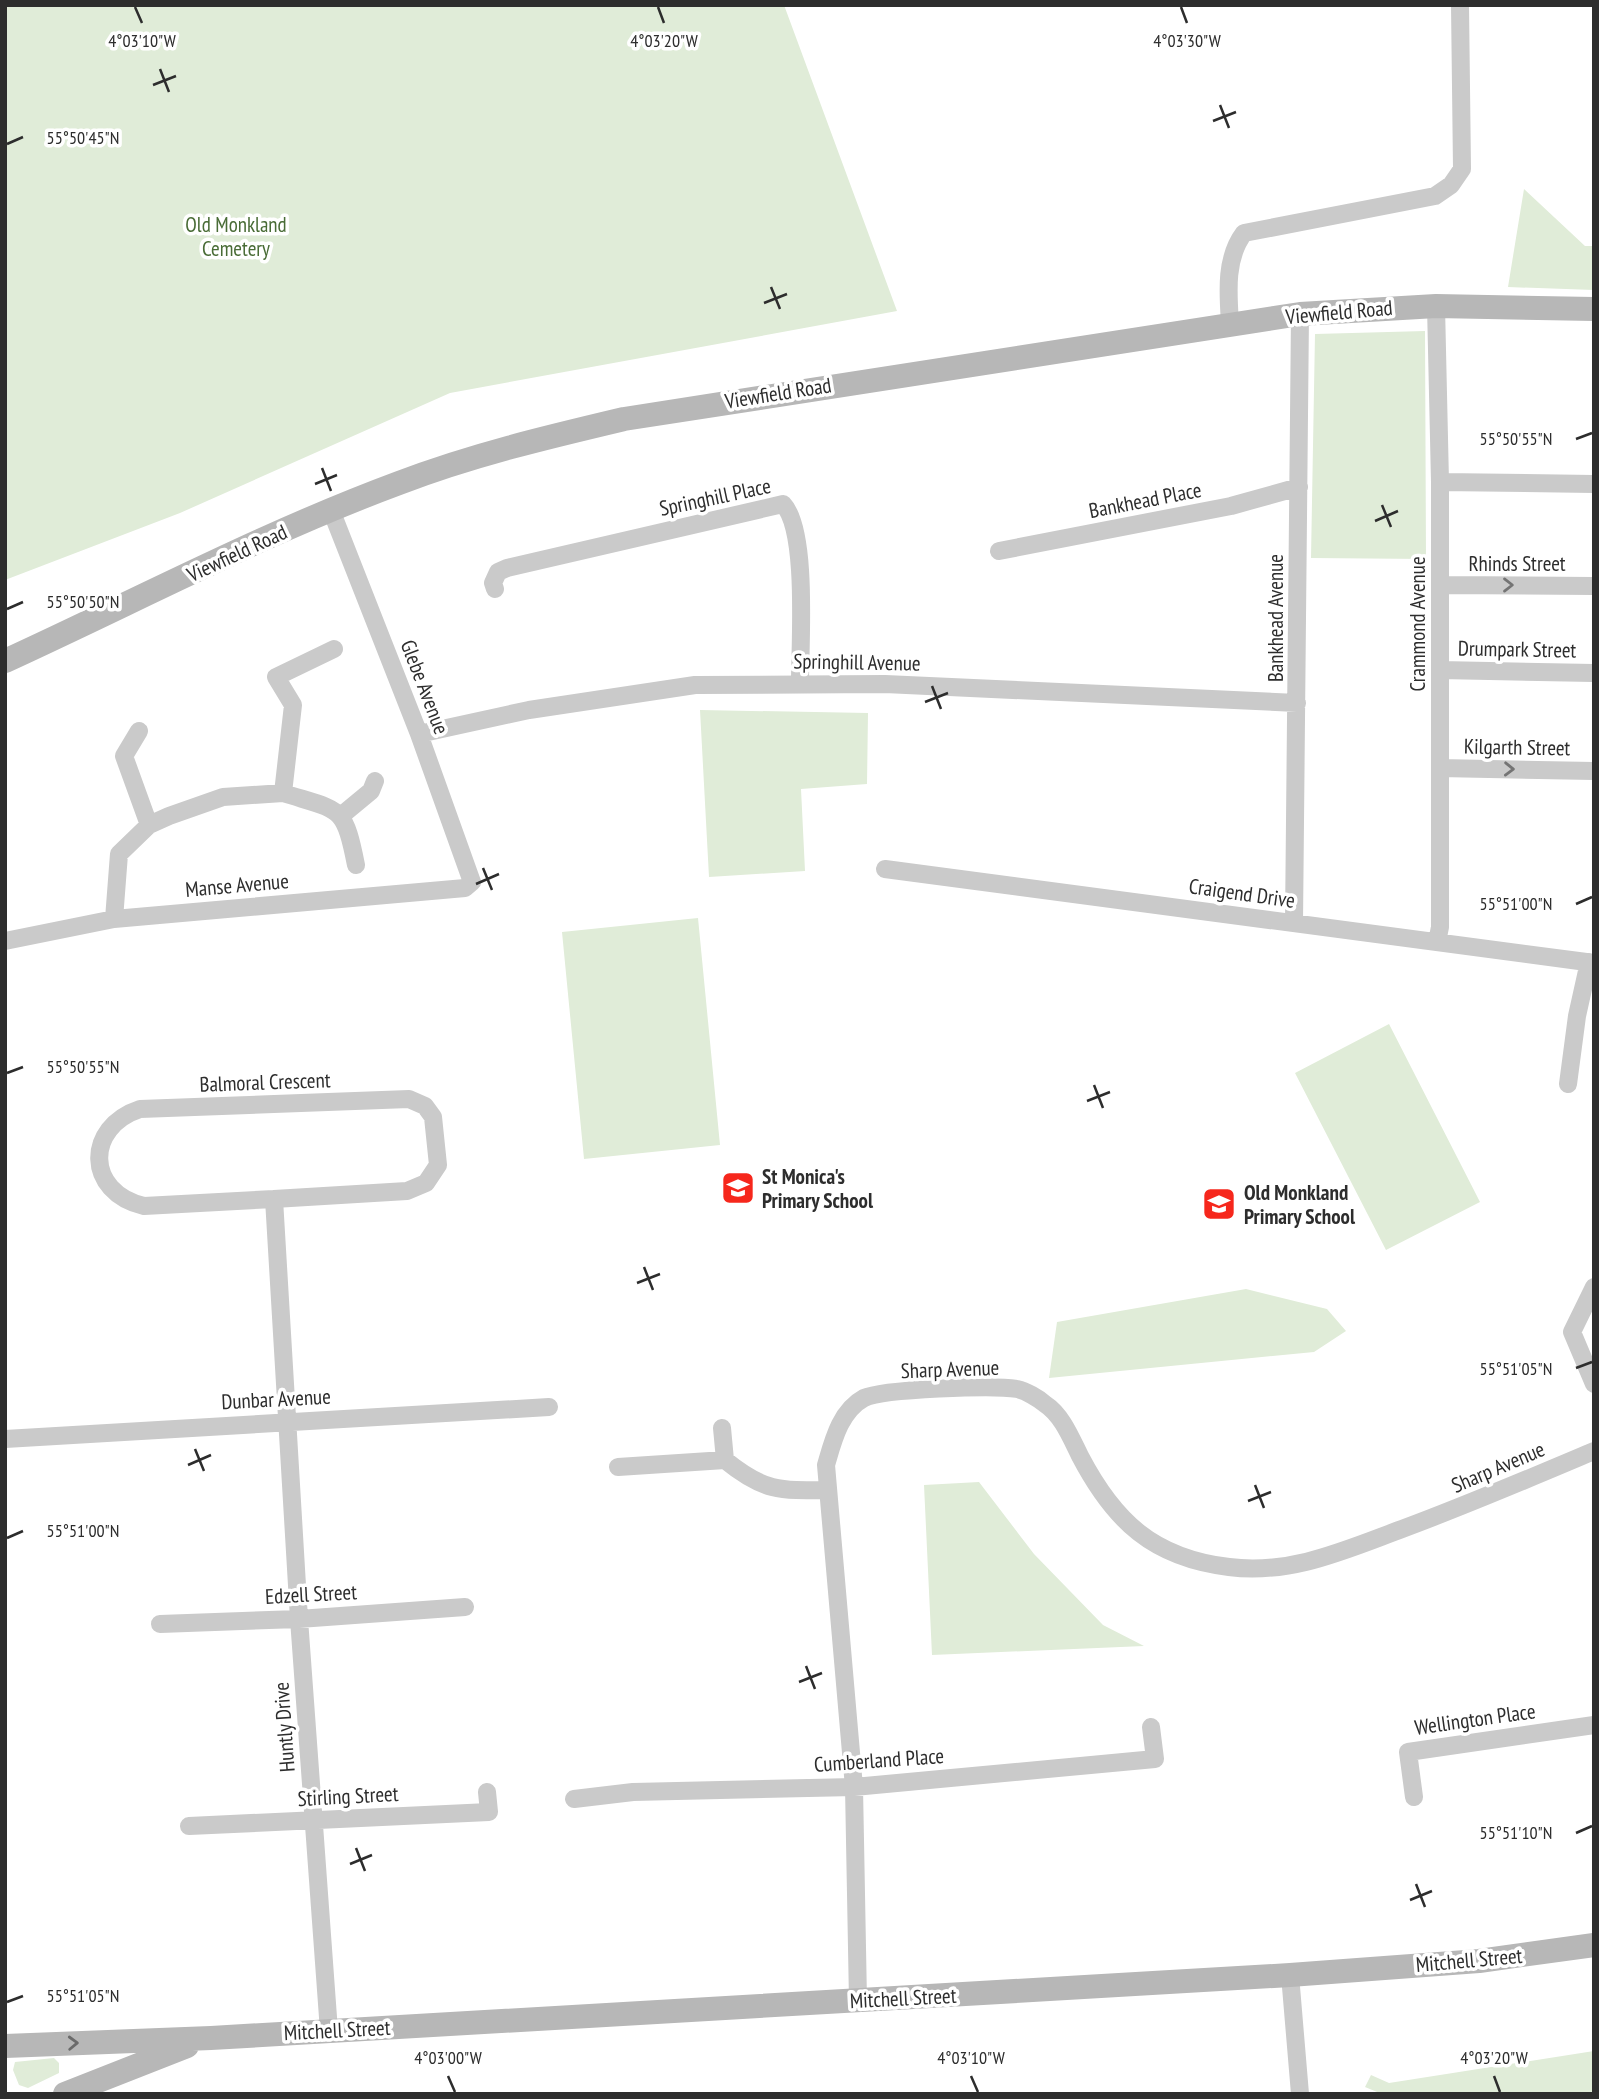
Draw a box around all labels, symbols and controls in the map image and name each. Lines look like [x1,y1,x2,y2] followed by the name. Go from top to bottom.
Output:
[108,29,176,52] text: 4°03'10"W
[630,29,698,52] text: 4°03'20"W
[1153,29,1221,52] text: 4°03'30"W
[47,126,119,149] text: 55°50'45"N
[185,211,287,262] park label: Old Monkland Cemetery
[1283,294,1394,330] street label: Viewfield Road
[722,371,833,415] street label: Viewfield Road
[1480,427,1552,450] text: 55°50'55"N
[657,472,773,522] street label: Springhill Place
[1086,476,1204,524] street label: Bankhead Place
[182,518,291,588] street label: Viewfield Road
[1468,550,1566,577] street label: Rhinds Street
[1262,554,1289,682] street label: Bankhead Avenue
[1404,556,1431,692] street label: Crammond Avenue
[1503,577,1514,593] one-way arrow
[47,590,119,613] text: 55°50'50"N
[1458,634,1577,664] street label: Drumpark Street
[395,636,455,738] street label: Glebe Avenue
[793,647,921,677] street label: Springhill Avenue
[1464,733,1571,761] street label: Kilgarth Street
[1504,761,1514,777] one-way arrow
[184,867,290,903] street label: Manse Avenue
[1187,872,1297,914] street label: Craigend Drive
[1480,892,1552,915] text: 55°51'00"N
[47,1055,119,1078] text: 55°50'55"N
[199,1066,331,1098] street label: Balmoral Crescent
[762,1163,874,1214] place label: St Monica's Primary School
[719,1169,757,1207] school or university icon: St Monica's Primary School
[1244,1179,1356,1230] place label: Old Monkland Primary School
[1200,1185,1238,1223] school or university icon: Old Monkland Primary School
[900,1354,1000,1384] street label: Sharp Avenue
[1480,1357,1552,1380] text: 55°51'05"N
[221,1383,331,1415] street label: Dunbar Avenue
[1447,1435,1549,1499] street label: Sharp Avenue
[47,1519,119,1542] text: 55°51'00"N
[264,1578,358,1610] street label: Edzell Street
[267,1681,301,1773] street label: Huntly Drive
[1413,1697,1537,1741] street label: Wellington Place
[813,1742,945,1778] street label: Cumberland Place
[297,1780,399,1812] street label: Stirling Street
[1480,1821,1552,1844] text: 55°51'10"N
[1415,1942,1524,1978] street label: Mitchell Street
[849,1982,957,2014] street label: Mitchell Street
[47,1984,119,2007] text: 55°51'05"N
[283,2014,391,2046] street label: Mitchell Street
[69,2035,79,2051] one-way arrow
[414,2046,482,2069] text: 4°03'00"W
[937,2046,1005,2069] text: 4°03'10"W
[1460,2046,1528,2069] text: 4°03'20"W

